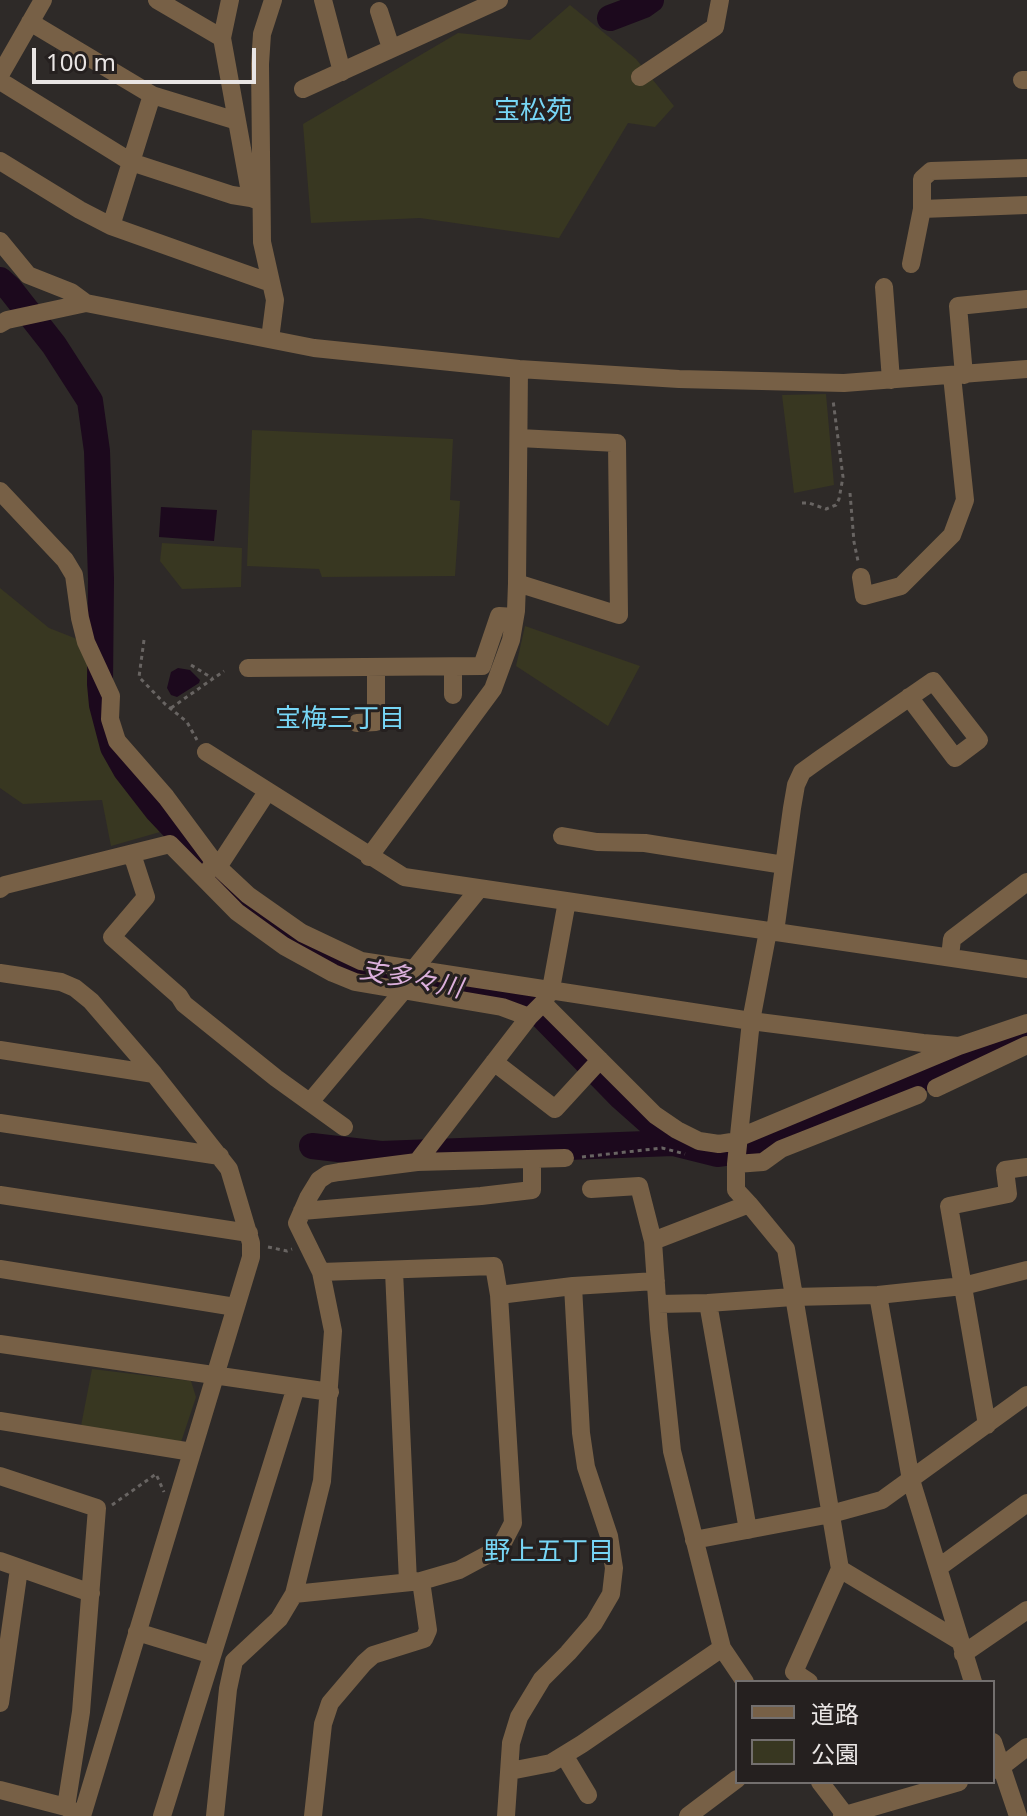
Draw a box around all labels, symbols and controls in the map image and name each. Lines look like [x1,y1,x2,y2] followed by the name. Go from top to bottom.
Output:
[36,32,260,82] scale bar
[46,45,116,78] text: 100 m
[494,96,572,128] district label: 宝松苑
[275,704,405,736] district label: 宝梅三丁目
[357,955,465,1005] water label: 支多々川
[484,1537,614,1569] district label: 野上五丁目
[735,1680,995,1784] legend
[811,1697,859,1730] text: 道路
[811,1737,859,1770] text: 公園

